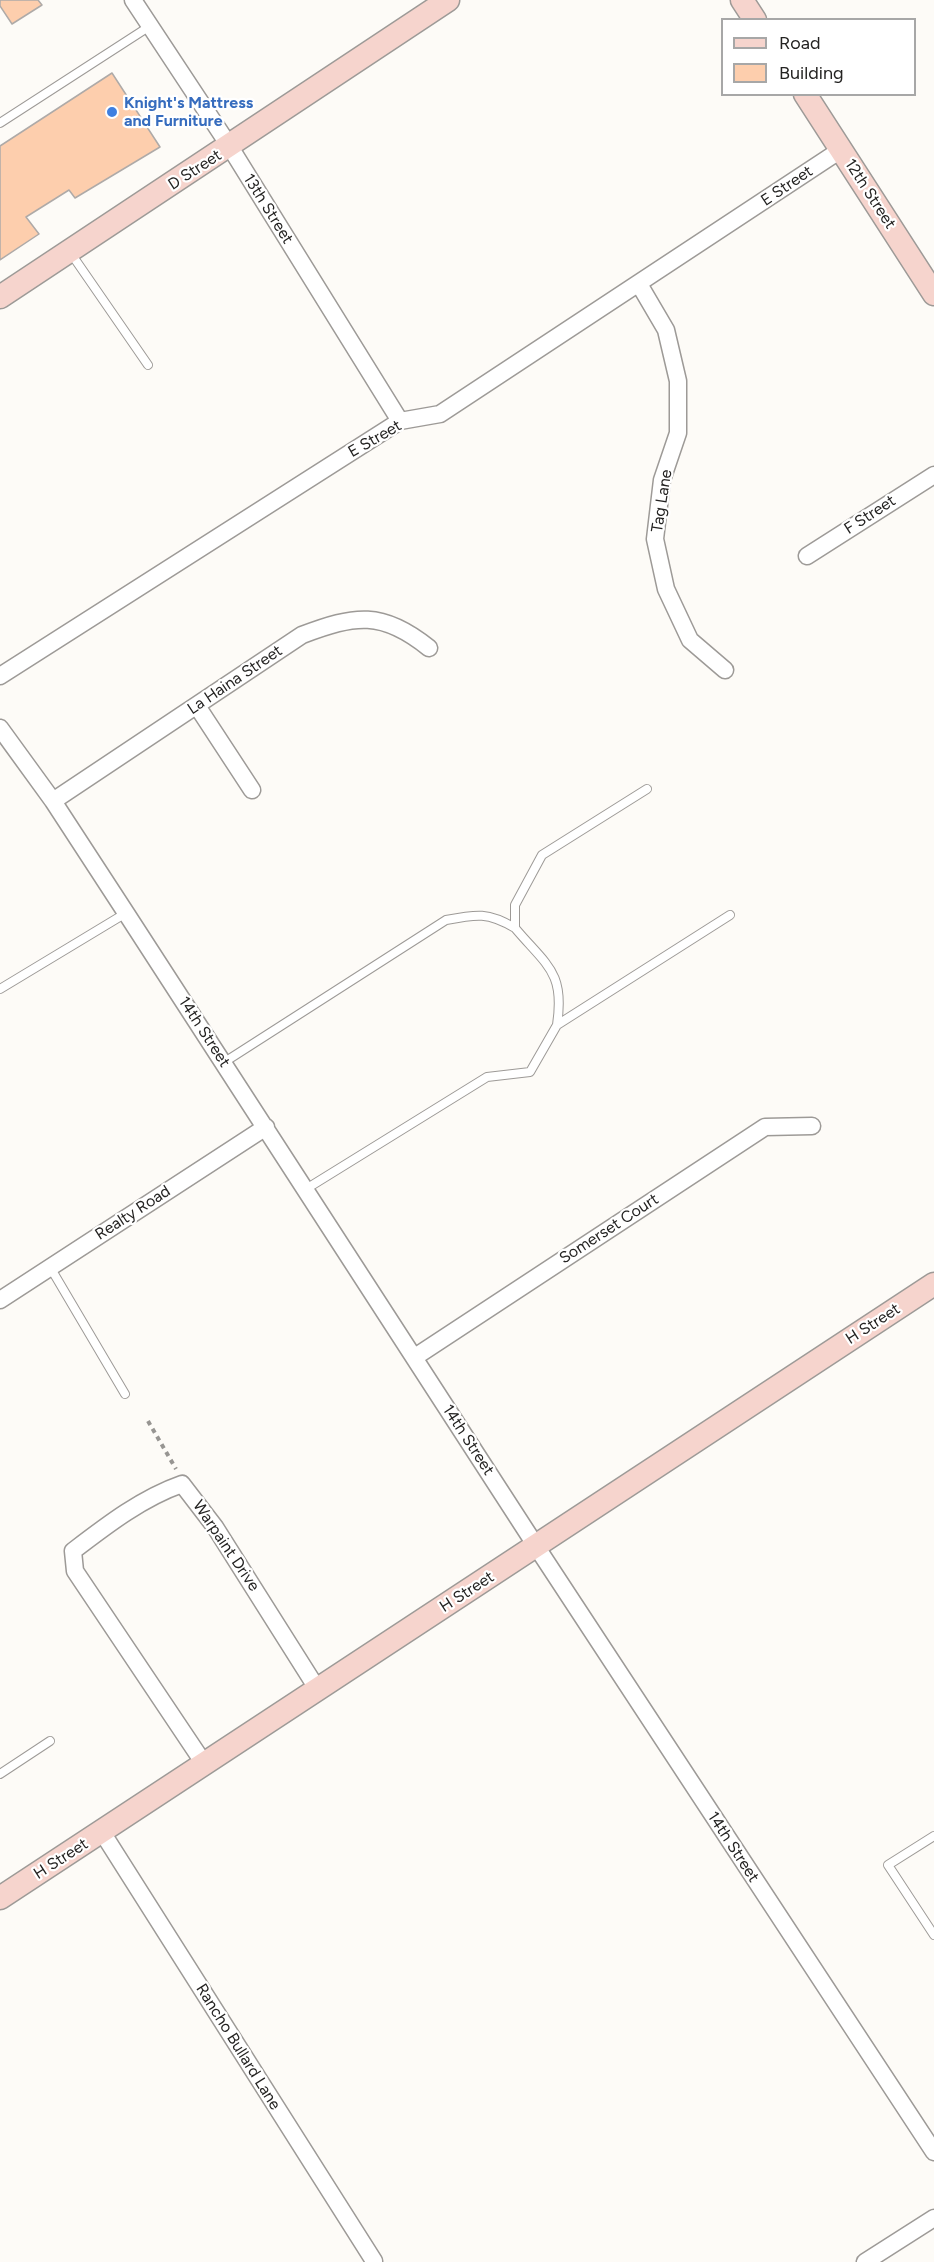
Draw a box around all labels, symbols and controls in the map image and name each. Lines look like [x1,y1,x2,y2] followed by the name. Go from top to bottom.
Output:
[721,18,916,96] legend
[779,32,820,54] text: Road
[779,62,844,84] text: Building
[124,93,253,131] place label: Knight's Mattress and Furniture
[105,105,119,119] marker: Knight's Mattress and Furniture
[165,146,225,194] street label: D Street
[840,156,900,232] street label: 12th Street
[757,162,817,210] street label: E Street
[239,170,297,248] street label: 13th Street
[345,416,405,462] street label: E Street
[648,468,676,534] street label: Tag Lane
[841,491,899,539] street label: F Street
[184,641,286,719] street label: La Haina Street
[174,993,234,1071] street label: 14th Street
[92,1182,174,1244] street label: Realty Road
[556,1190,662,1268] street label: Somerset Court
[842,1299,904,1349] street label: H Street
[438,1401,498,1479] street label: 14th Street
[189,1497,263,1595] street label: Warpaint Drive
[436,1567,498,1617] street label: H Street
[703,1808,763,1886] street label: 14th Street
[30,1834,92,1884] street label: H Street
[192,1981,284,2113] street label: Rancho Bullard Lane

